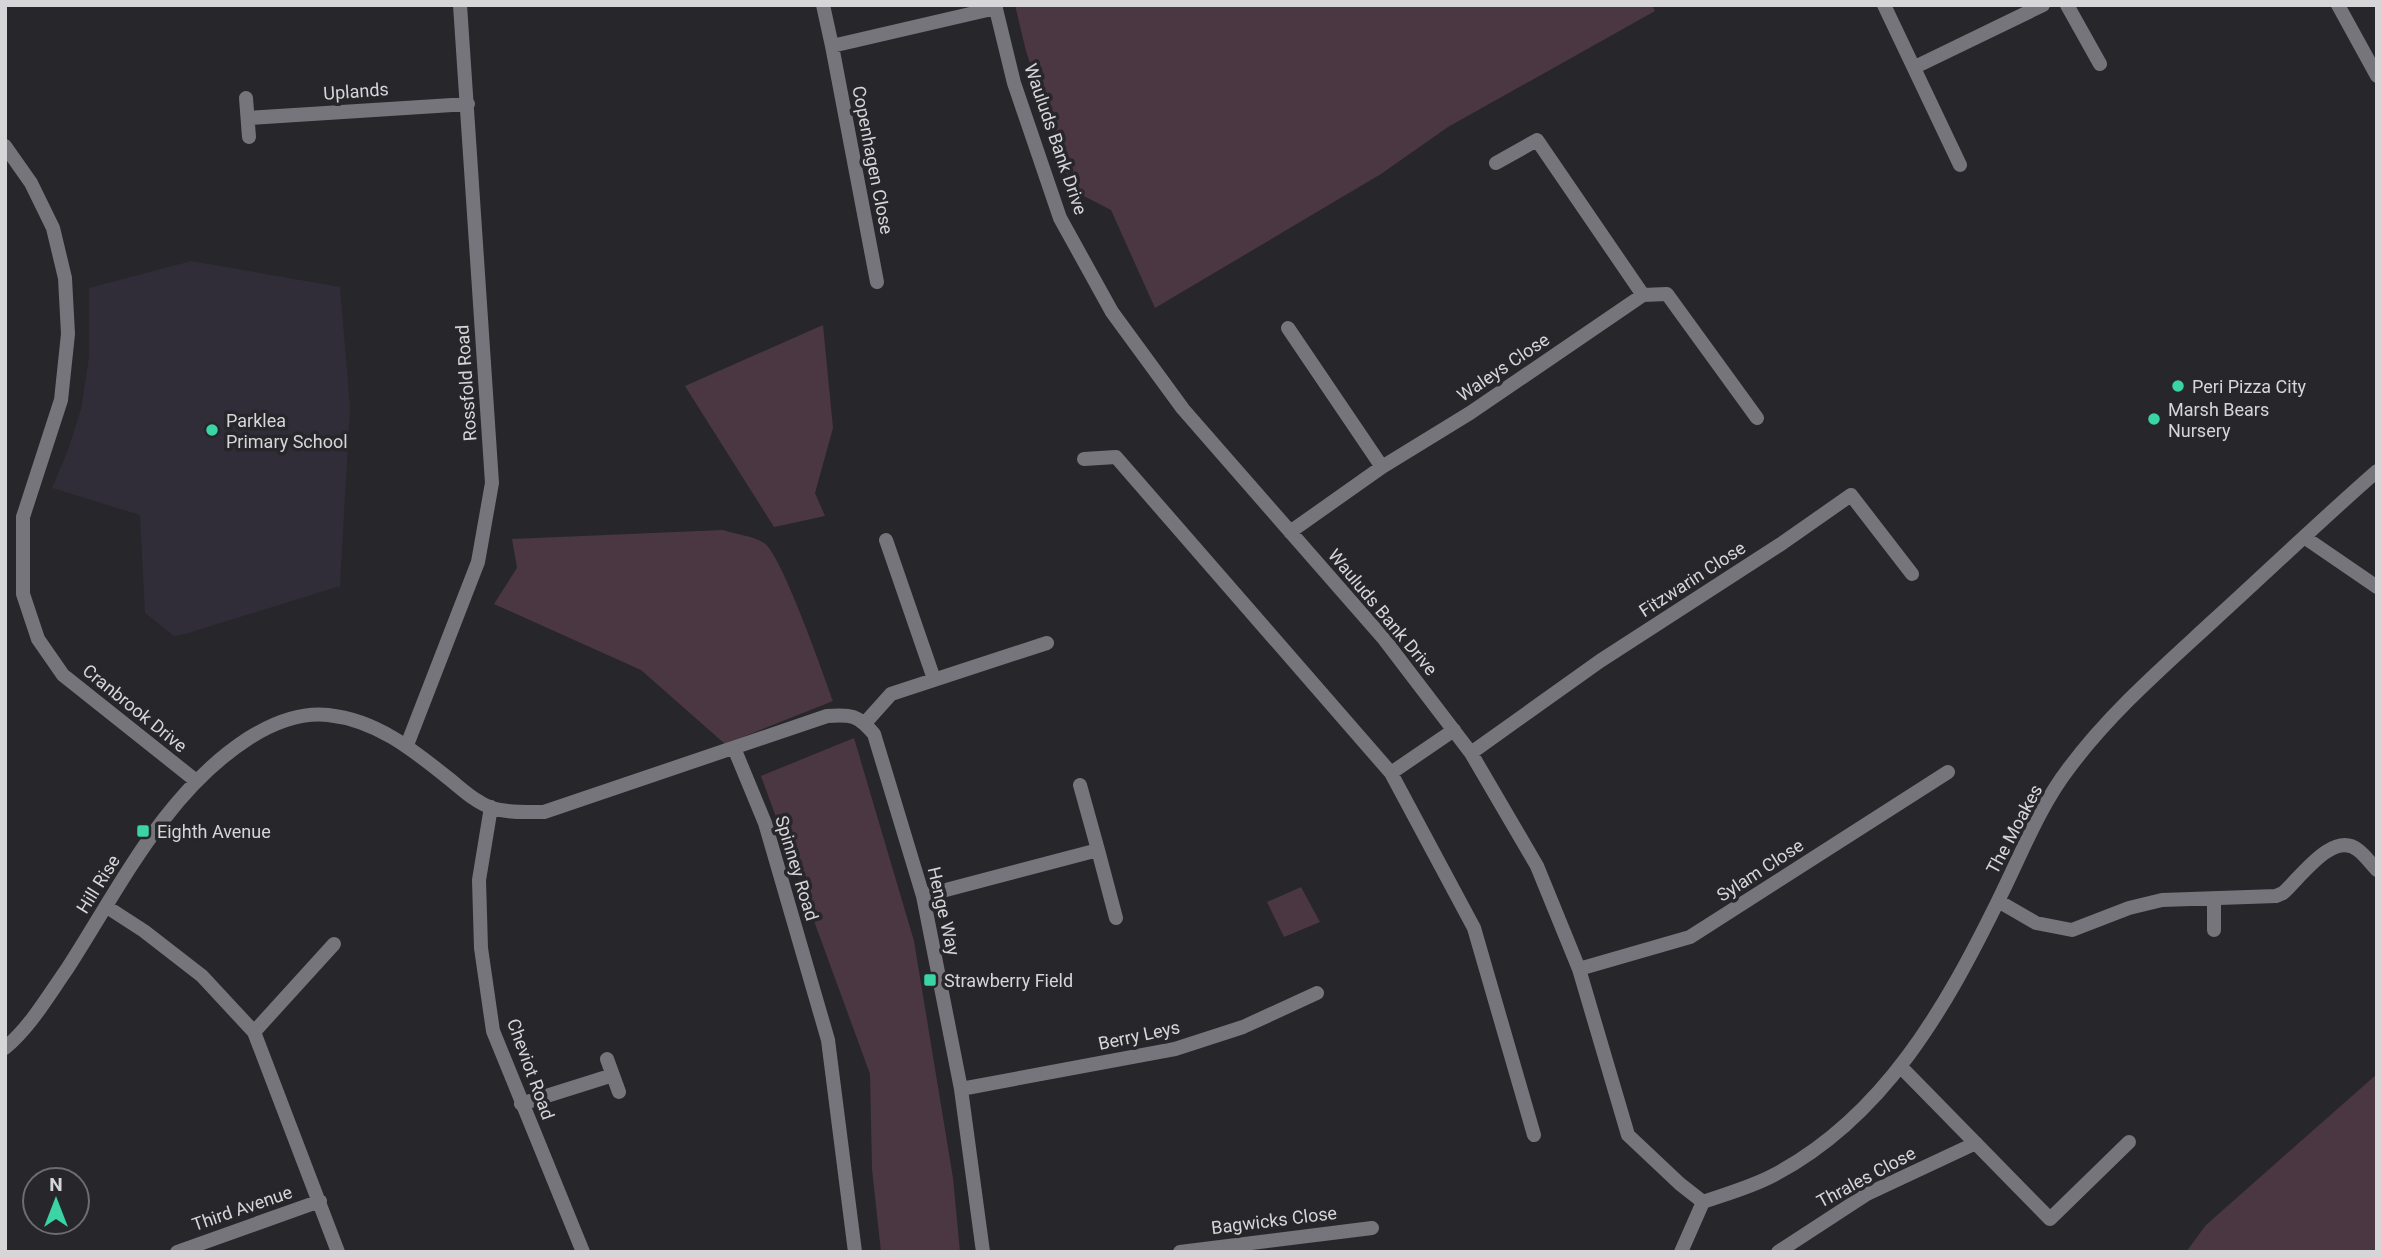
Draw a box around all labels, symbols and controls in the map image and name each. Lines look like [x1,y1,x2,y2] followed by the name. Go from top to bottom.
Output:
[1020,61,1092,217] street label: Wauluds Bank Drive
[323,78,389,104] street label: Uplands
[848,84,898,236] street label: Copenhagen Close
[451,324,481,442] street label: Rossfold Road
[1453,328,1553,406] street label: Waleys Close
[2192,376,2307,397] place label: Peri Pizza City
[2170,378,2186,394] marker: Peri Pizza City
[2168,399,2269,441] place label: Marsh Bears Nursery
[226,410,348,452] place label: Parklea Primary School
[2146,411,2162,427] marker: Marsh Bears Nursery
[204,422,220,438] marker: Parklea Primary School
[1635,537,1749,621] street label: Fitzwarin Close
[1324,545,1442,679] street label: Wauluds Bank Drive
[79,660,191,756] street label: Cranbrook Drive
[1982,781,2046,877] street label: The Moakes
[771,813,823,923] street label: Spinney Road
[157,821,271,842] place label: Eighth Avenue
[135,823,151,839] marker: Eighth Avenue
[1713,834,1807,906] street label: Sylam Close
[72,851,124,917] street label: Hill Rise
[924,865,964,958] street label: Henge Way
[944,970,1073,991] place label: Strawberry Field
[922,972,938,988] marker: Strawberry Field
[503,1016,559,1122] street label: Cheviot Road
[1096,1016,1182,1054] street label: Berry Leys
[1813,1142,1919,1212] street label: Thrales Close
[21,1166,91,1236] north arrow
[49,1173,63,1196] text: N
[189,1181,295,1235] street label: Third Avenue
[1210,1202,1338,1238] street label: Bagwicks Close

